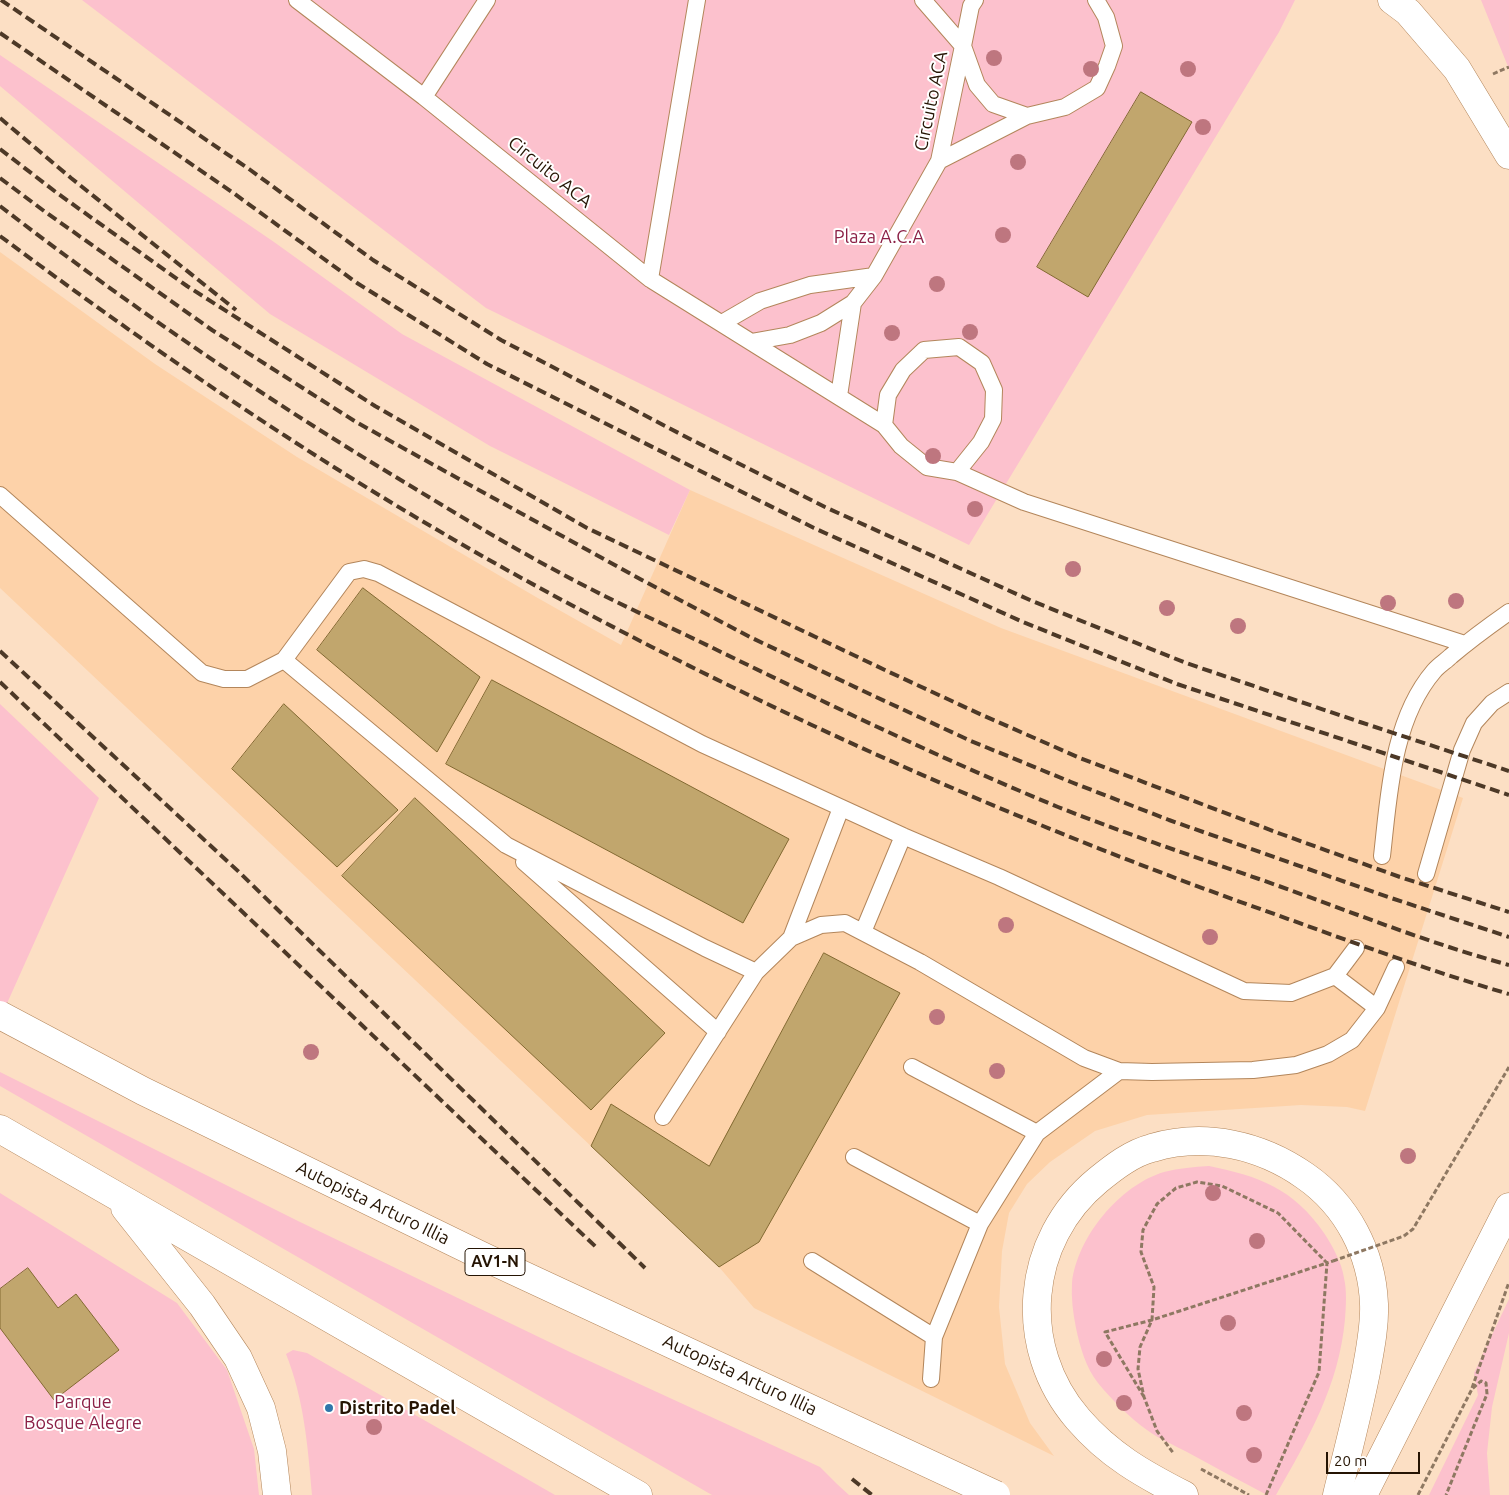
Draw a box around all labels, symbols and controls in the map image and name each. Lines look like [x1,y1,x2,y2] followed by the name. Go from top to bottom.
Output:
[910,49,952,153] street label: Circuito ACA
[504,132,596,212] street label: Circuito ACA
[834,226,924,248] park label: Plaza A.C.A
[293,1157,453,1249] street label: Autopista Arturo Illia
[465,1248,525,1276] road number: AV1-N
[659,1330,821,1420] street label: Autopista Arturo Illia
[24,1391,142,1434] park label: Parque Bosque Alegre
[339,1397,456,1419] place label: Distrito Padel
[323,1402,335,1414] marker: Distrito Padel
[1329,1442,1423,1474] scale bar
[1334,1452,1367,1469] text: 20 m

